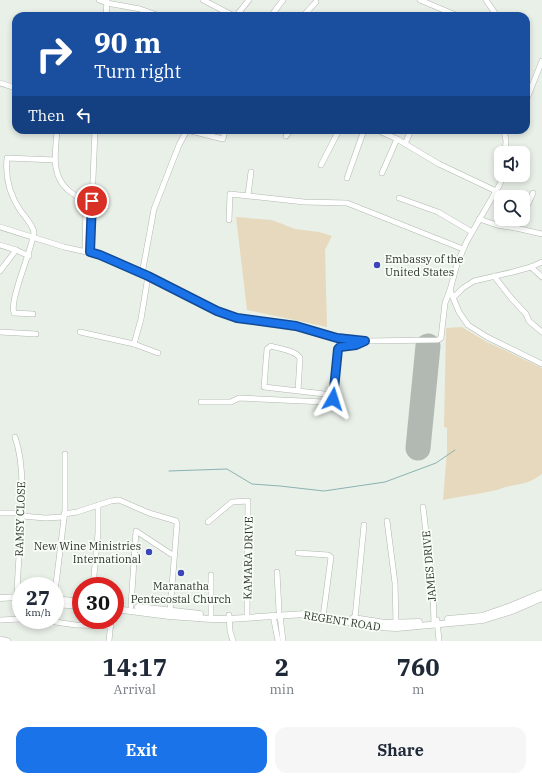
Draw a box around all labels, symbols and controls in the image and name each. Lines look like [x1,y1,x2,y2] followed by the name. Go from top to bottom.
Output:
[94,24,161,61] text: 90 m
[28,28,80,80] icon: right
[94,60,181,83] text: Turn right
[73,104,95,126] icon: left
[28,106,65,125] text: Then
[494,146,530,226] map controls
[494,146,530,182] button: sound
[75,184,109,218] pin
[81,190,103,212] icon: arrive
[494,190,530,226] button: search
[385,252,463,279] place label: Embassy of the United States
[372,260,382,270] marker: Embassy of the United States
[312,378,354,420] position arrow
[12,481,28,557] street label: RAMSY CLOSE
[240,516,256,600] street label: KAMARA DRIVE
[419,530,439,602] street label: JAMES DRIVE
[34,539,141,566] place label: New Wine Ministries International
[144,547,154,557] marker: New Wine Ministries International
[176,568,186,578] marker: Maranatha Pentecostal Church
[72,577,124,629] speed limit sign: 30
[131,579,231,606] place label: Maranatha Pentecostal Church
[26,584,50,611] text: 27
[25,606,51,619] text: km/h
[302,608,382,634] street label: REGENT ROAD
[102,651,167,683] text: 14:17
[275,651,289,683] text: 2
[397,651,440,683] text: 760
[114,681,156,698] text: Arrival
[269,681,294,698] text: min
[412,681,424,698] text: m
[16,727,267,773] button: Exit
[275,727,526,773] button: Share

